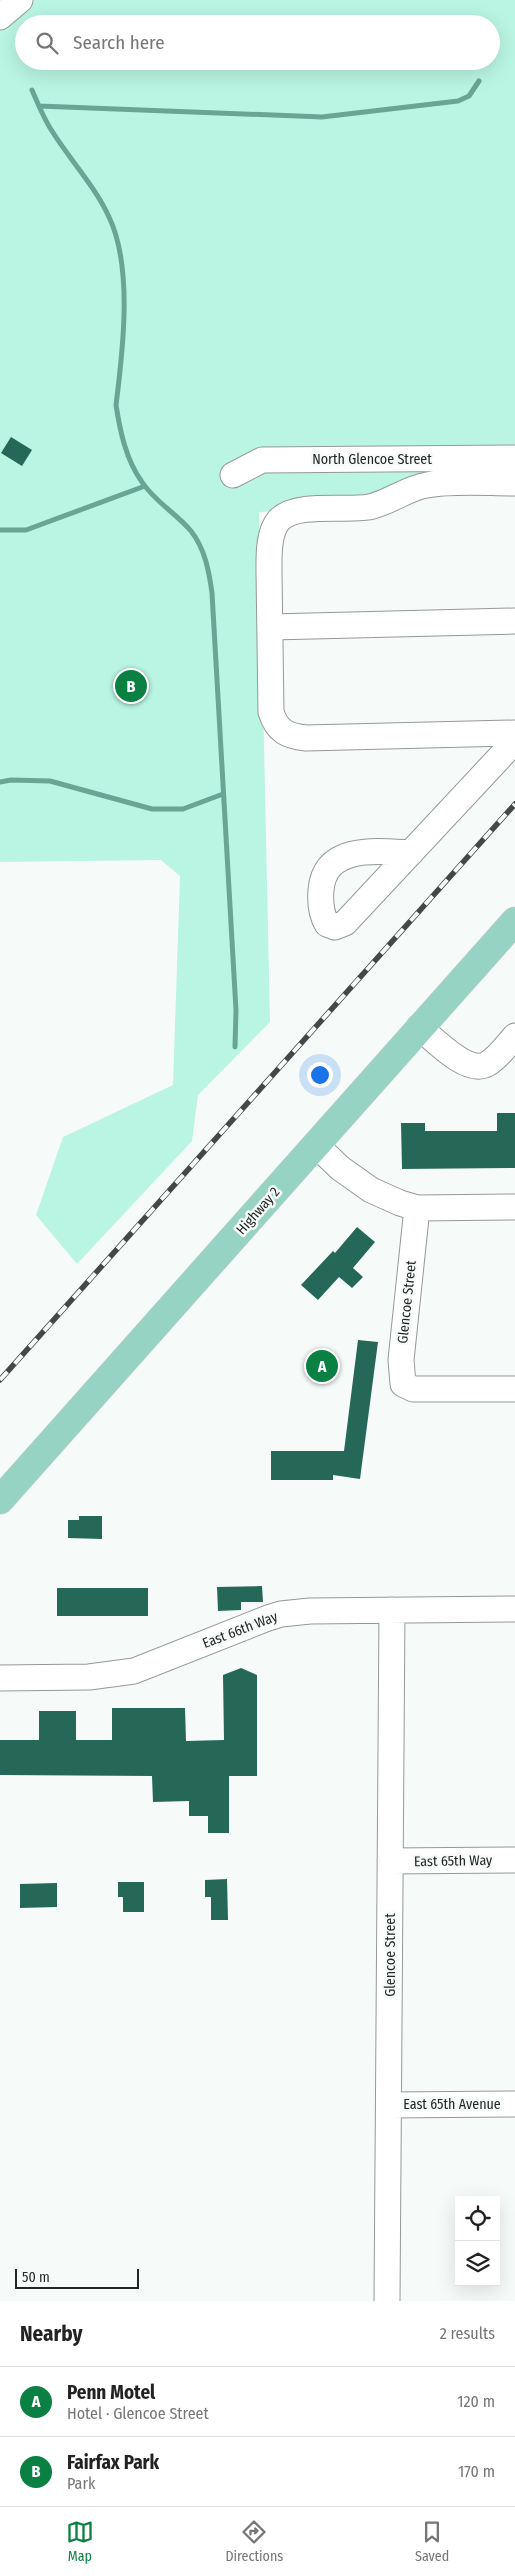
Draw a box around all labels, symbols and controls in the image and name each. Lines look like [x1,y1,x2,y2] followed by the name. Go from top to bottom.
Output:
[15,15,500,70] search box
[33,29,61,57] icon: search
[73,31,165,54] text: Search here
[312,451,432,468] street label: North Glencoe Street
[115,667,147,705] pin: B
[307,1062,333,1088] your location
[233,1184,283,1238] street label: Highway 2
[394,1259,420,1344] street label: Glencoe Street
[306,1347,338,1385] pin: A
[200,1608,281,1652] street label: East 66th Way
[414,1852,493,1870] street label: East 65th Way
[382,1913,399,1997] street label: Glencoe Street
[403,2096,501,2113] street label: East 65th Avenue
[455,2196,500,2286] map controls
[455,2196,500,2241] button: locate
[455,2241,500,2286] button: layers
[15,2266,139,2289] scale bar
[22,2269,50,2286] text: 50 m
[20,2321,82,2347] text: Nearby
[440,2324,495,2343] text: 2 results
[67,2381,155,2404] text: Penn Motel
[32,2392,40,2411] text: A
[457,2392,495,2411] text: 120 m
[67,2404,209,2423] text: Hotel · Glencoe Street
[67,2451,159,2474] text: Fairfax Park
[32,2462,40,2481] text: B
[458,2462,495,2481] text: 170 m
[67,2474,95,2493] text: Park
[66,2518,94,2565] tab: Map
[225,2518,283,2565] tab: Directions
[415,2518,449,2565] tab: Saved

